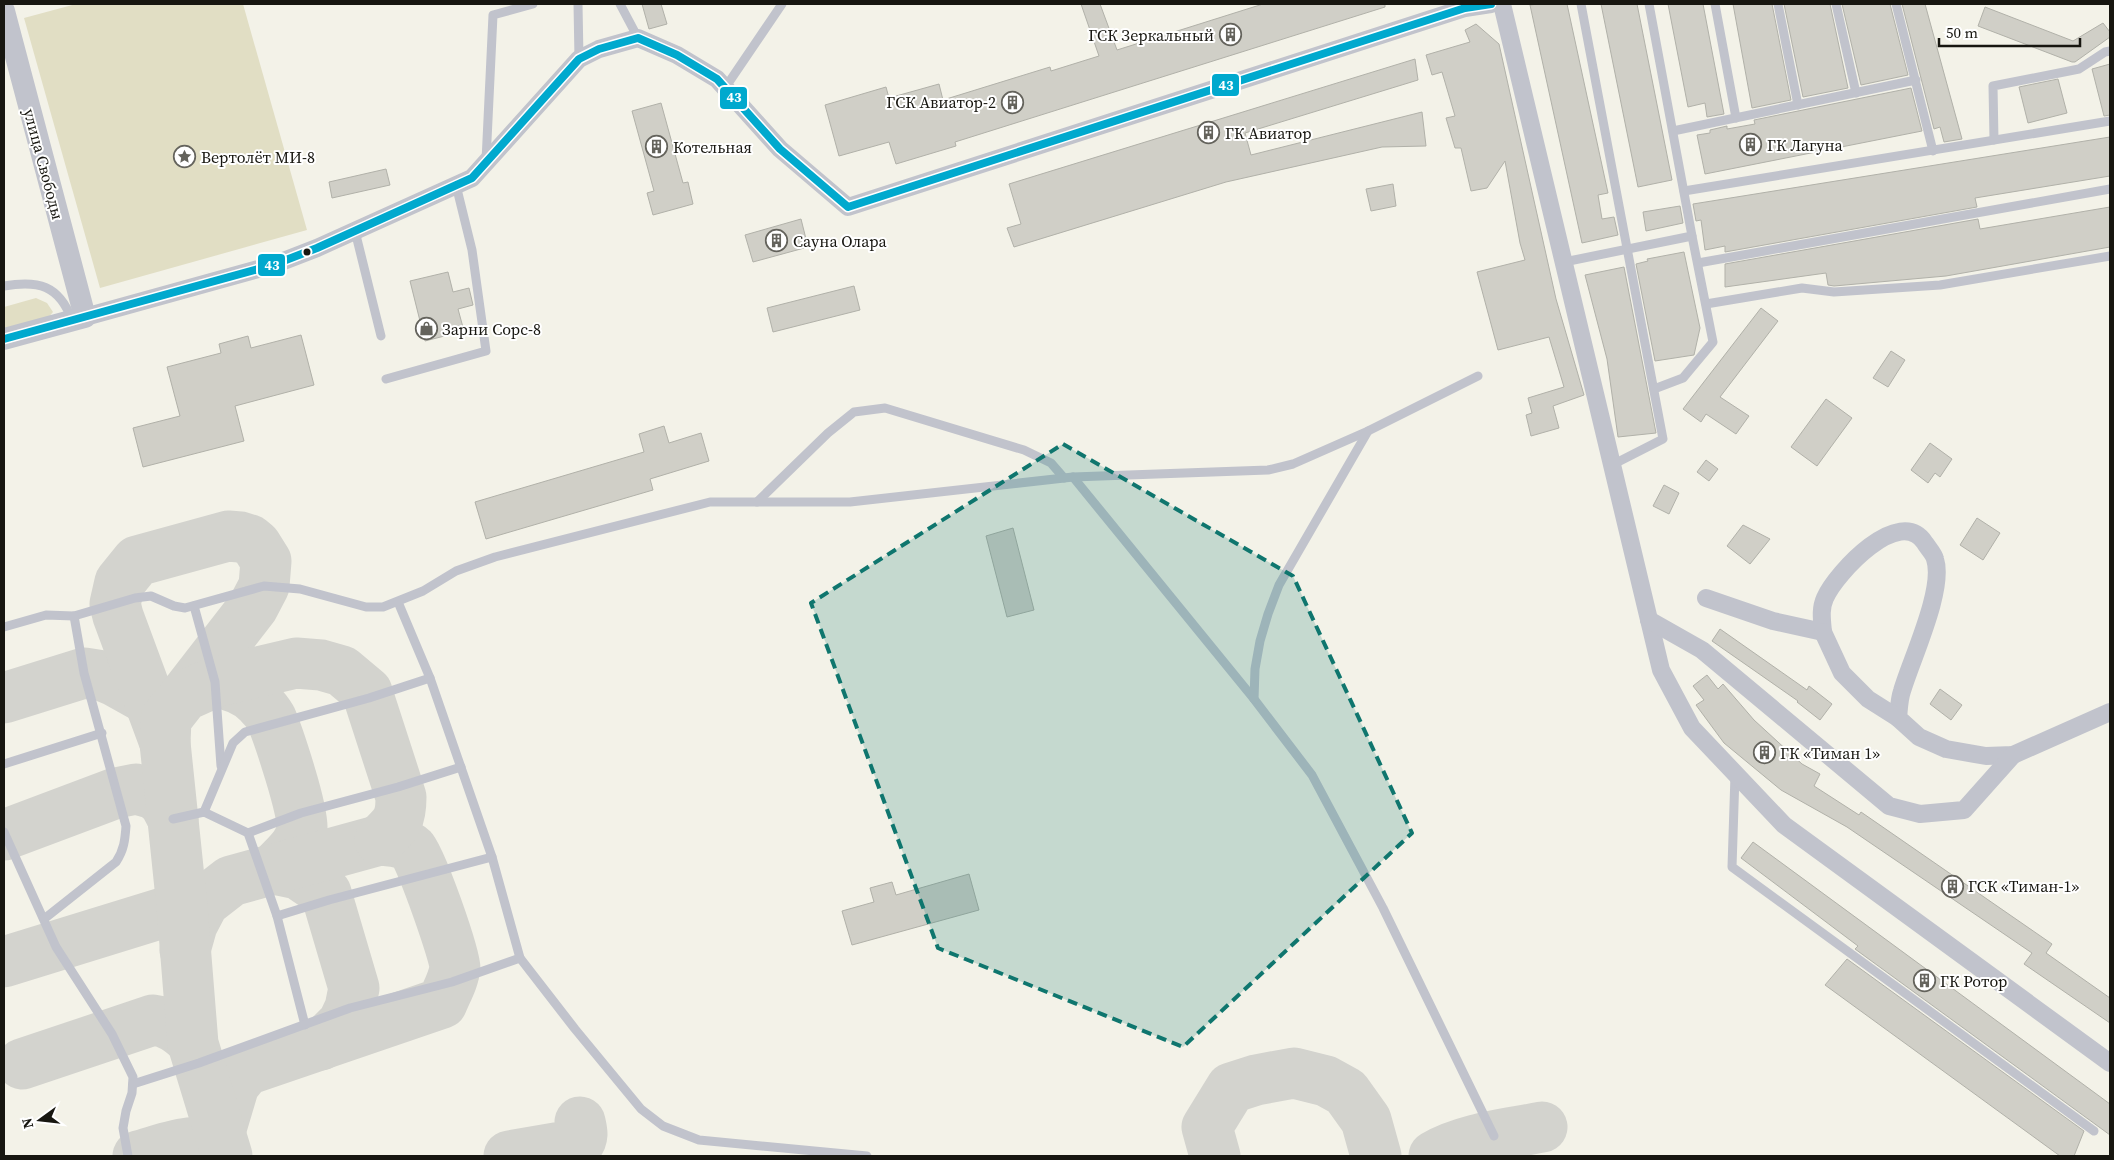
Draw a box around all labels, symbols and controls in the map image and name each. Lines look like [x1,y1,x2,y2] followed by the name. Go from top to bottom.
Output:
[1939,15,2080,47] scale bar
[1946,22,1978,43] text: 50 m
[1218,23,1242,47] building icon: ГСК Зеркальный
[1088,24,1214,46] place label: ГСК Зеркальный
[1211,73,1240,97] line badge: 43
[1218,75,1234,95] text: 43
[719,86,748,110] line badge: 43
[726,87,742,107] text: 43
[1000,90,1024,114] building icon: ГСК Авиатор-2
[886,91,996,113] place label: ГСК Авиатор-2
[19,106,69,222] street label: улица Свободы
[1197,121,1221,145] building icon: ГК Авиатор
[1225,122,1312,144] place label: ГК Авиатор
[1739,133,1763,157] building icon: ГК Лагуна
[1767,134,1844,156] place label: ГК Лагуна
[645,135,669,159] building icon: Котельная
[673,136,752,158] place label: Котельная
[173,145,197,169] place icon: Вертолёт МИ-8
[201,146,315,168] place label: Вертолёт МИ-8
[765,229,789,253] building icon: Сауна Олара
[793,230,887,252] place label: Сауна Олара
[302,247,312,257] unlabelled marker
[257,253,286,277] line badge: 43
[264,255,280,275] text: 43
[414,317,438,341] shop icon: Зарни Сорс-8
[442,318,541,340] place label: Зарни Сорс-8
[1752,741,1776,765] building icon: ГК «Тиман 1»
[1780,742,1880,764] place label: ГК «Тиман 1»
[1940,874,1964,898] building icon: ГСК «Тиман-1»
[1968,875,2079,897] place label: ГСК «Тиман-1»
[1912,969,1936,993] building icon: ГК Ротор
[1940,970,2007,992] place label: ГК Ротор
[15,1095,65,1145] north arrow
[16,1116,38,1131] text: N

